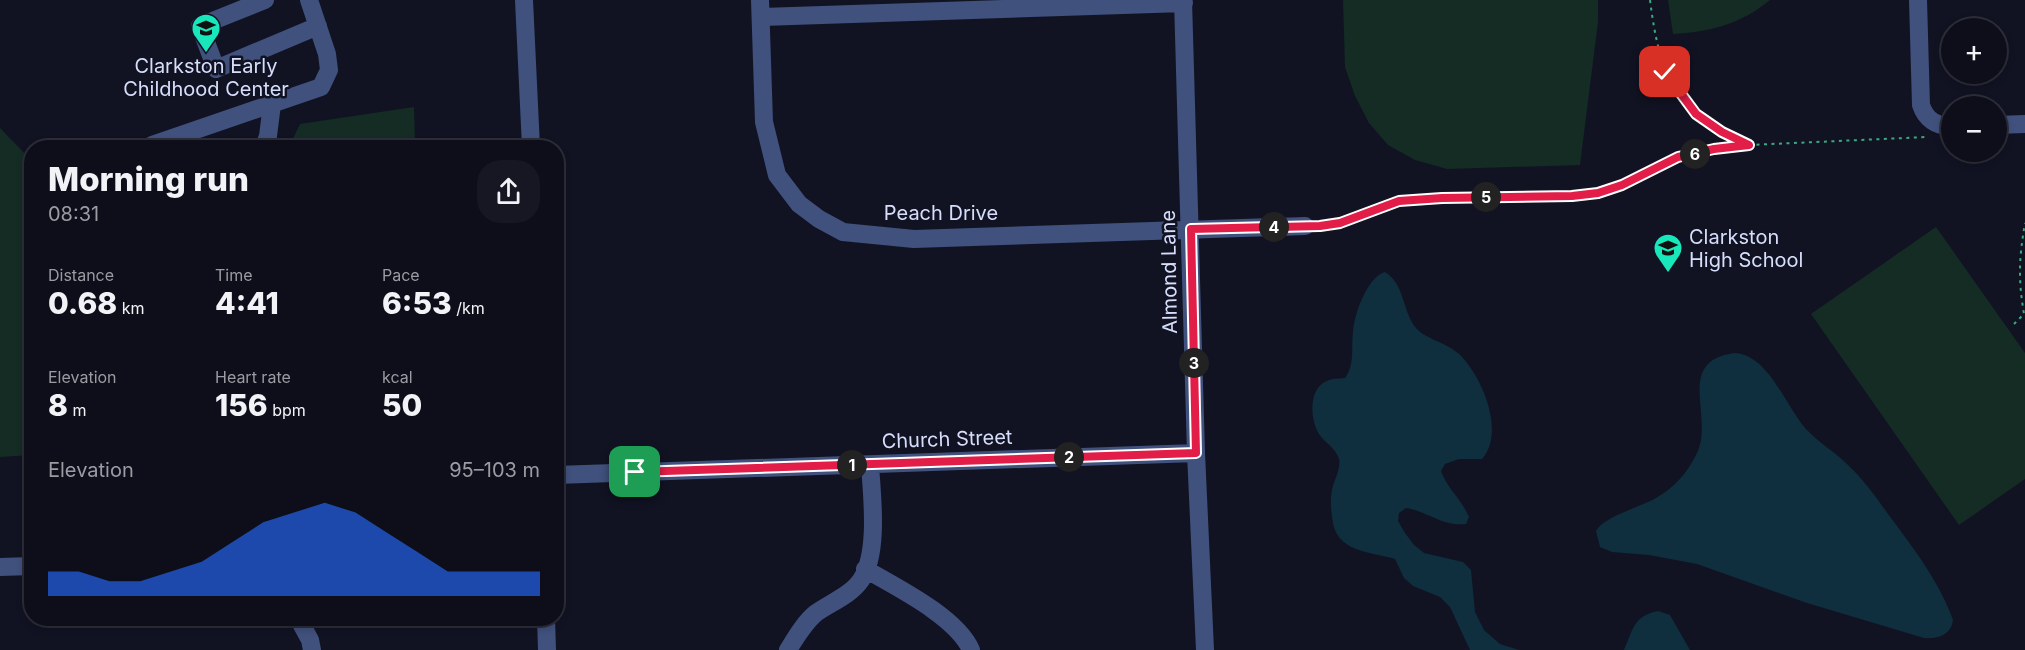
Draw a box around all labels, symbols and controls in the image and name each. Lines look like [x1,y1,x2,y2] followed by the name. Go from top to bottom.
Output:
[190,12,222,54] school or university icon: Clarkston Early Childhood Center
[1941,18,2007,162] map controls
[1941,18,2007,84] button: +
[1639,46,1690,97] pin
[123,54,289,101] place label: Clarkston Early Childhood Center
[1648,55,1681,88] icon: check
[1941,96,2007,162] button: −
[1680,139,1710,169] pin: 6
[1690,144,1700,164] text: 6
[48,159,249,199] text: Morning run
[477,160,540,223] button: share
[1471,182,1501,212] pin: 5
[1481,187,1491,207] text: 5
[884,201,998,225] street label: Peach Drive
[48,202,99,226] text: 08:31
[1156,210,1182,334] street label: Almond Lane
[1259,212,1289,242] pin: 4
[1269,217,1279,237] text: 4
[1689,225,1803,272] place label: Clarkston High School
[1652,232,1684,274] school or university icon: Clarkston High School
[48,265,114,285] text: Distance
[215,265,253,285] text: Time
[382,265,420,285] text: Pace
[48,285,117,321] text: 0.68
[215,285,279,321] text: 4:41
[382,285,452,321] text: 6:53
[117,298,145,318] text: km
[452,298,485,318] text: /km
[1179,348,1209,378] pin: 3
[1189,353,1199,373] text: 3
[48,367,117,387] text: Elevation
[215,367,291,387] text: Heart rate
[382,367,413,387] text: kcal
[48,387,68,423] text: 8
[215,387,268,423] text: 156
[382,387,422,423] text: 50
[68,400,86,420] text: m
[268,400,306,420] text: bpm
[881,425,1013,453] street label: Church Street
[1054,442,1084,472] pin: 2
[609,446,660,497] pin
[1064,447,1074,467] text: 2
[837,450,867,480] pin: 1
[618,455,651,488] icon: arrive
[849,455,855,475] text: 1
[48,458,134,482] text: Elevation
[449,458,540,482] text: 95–103 m

